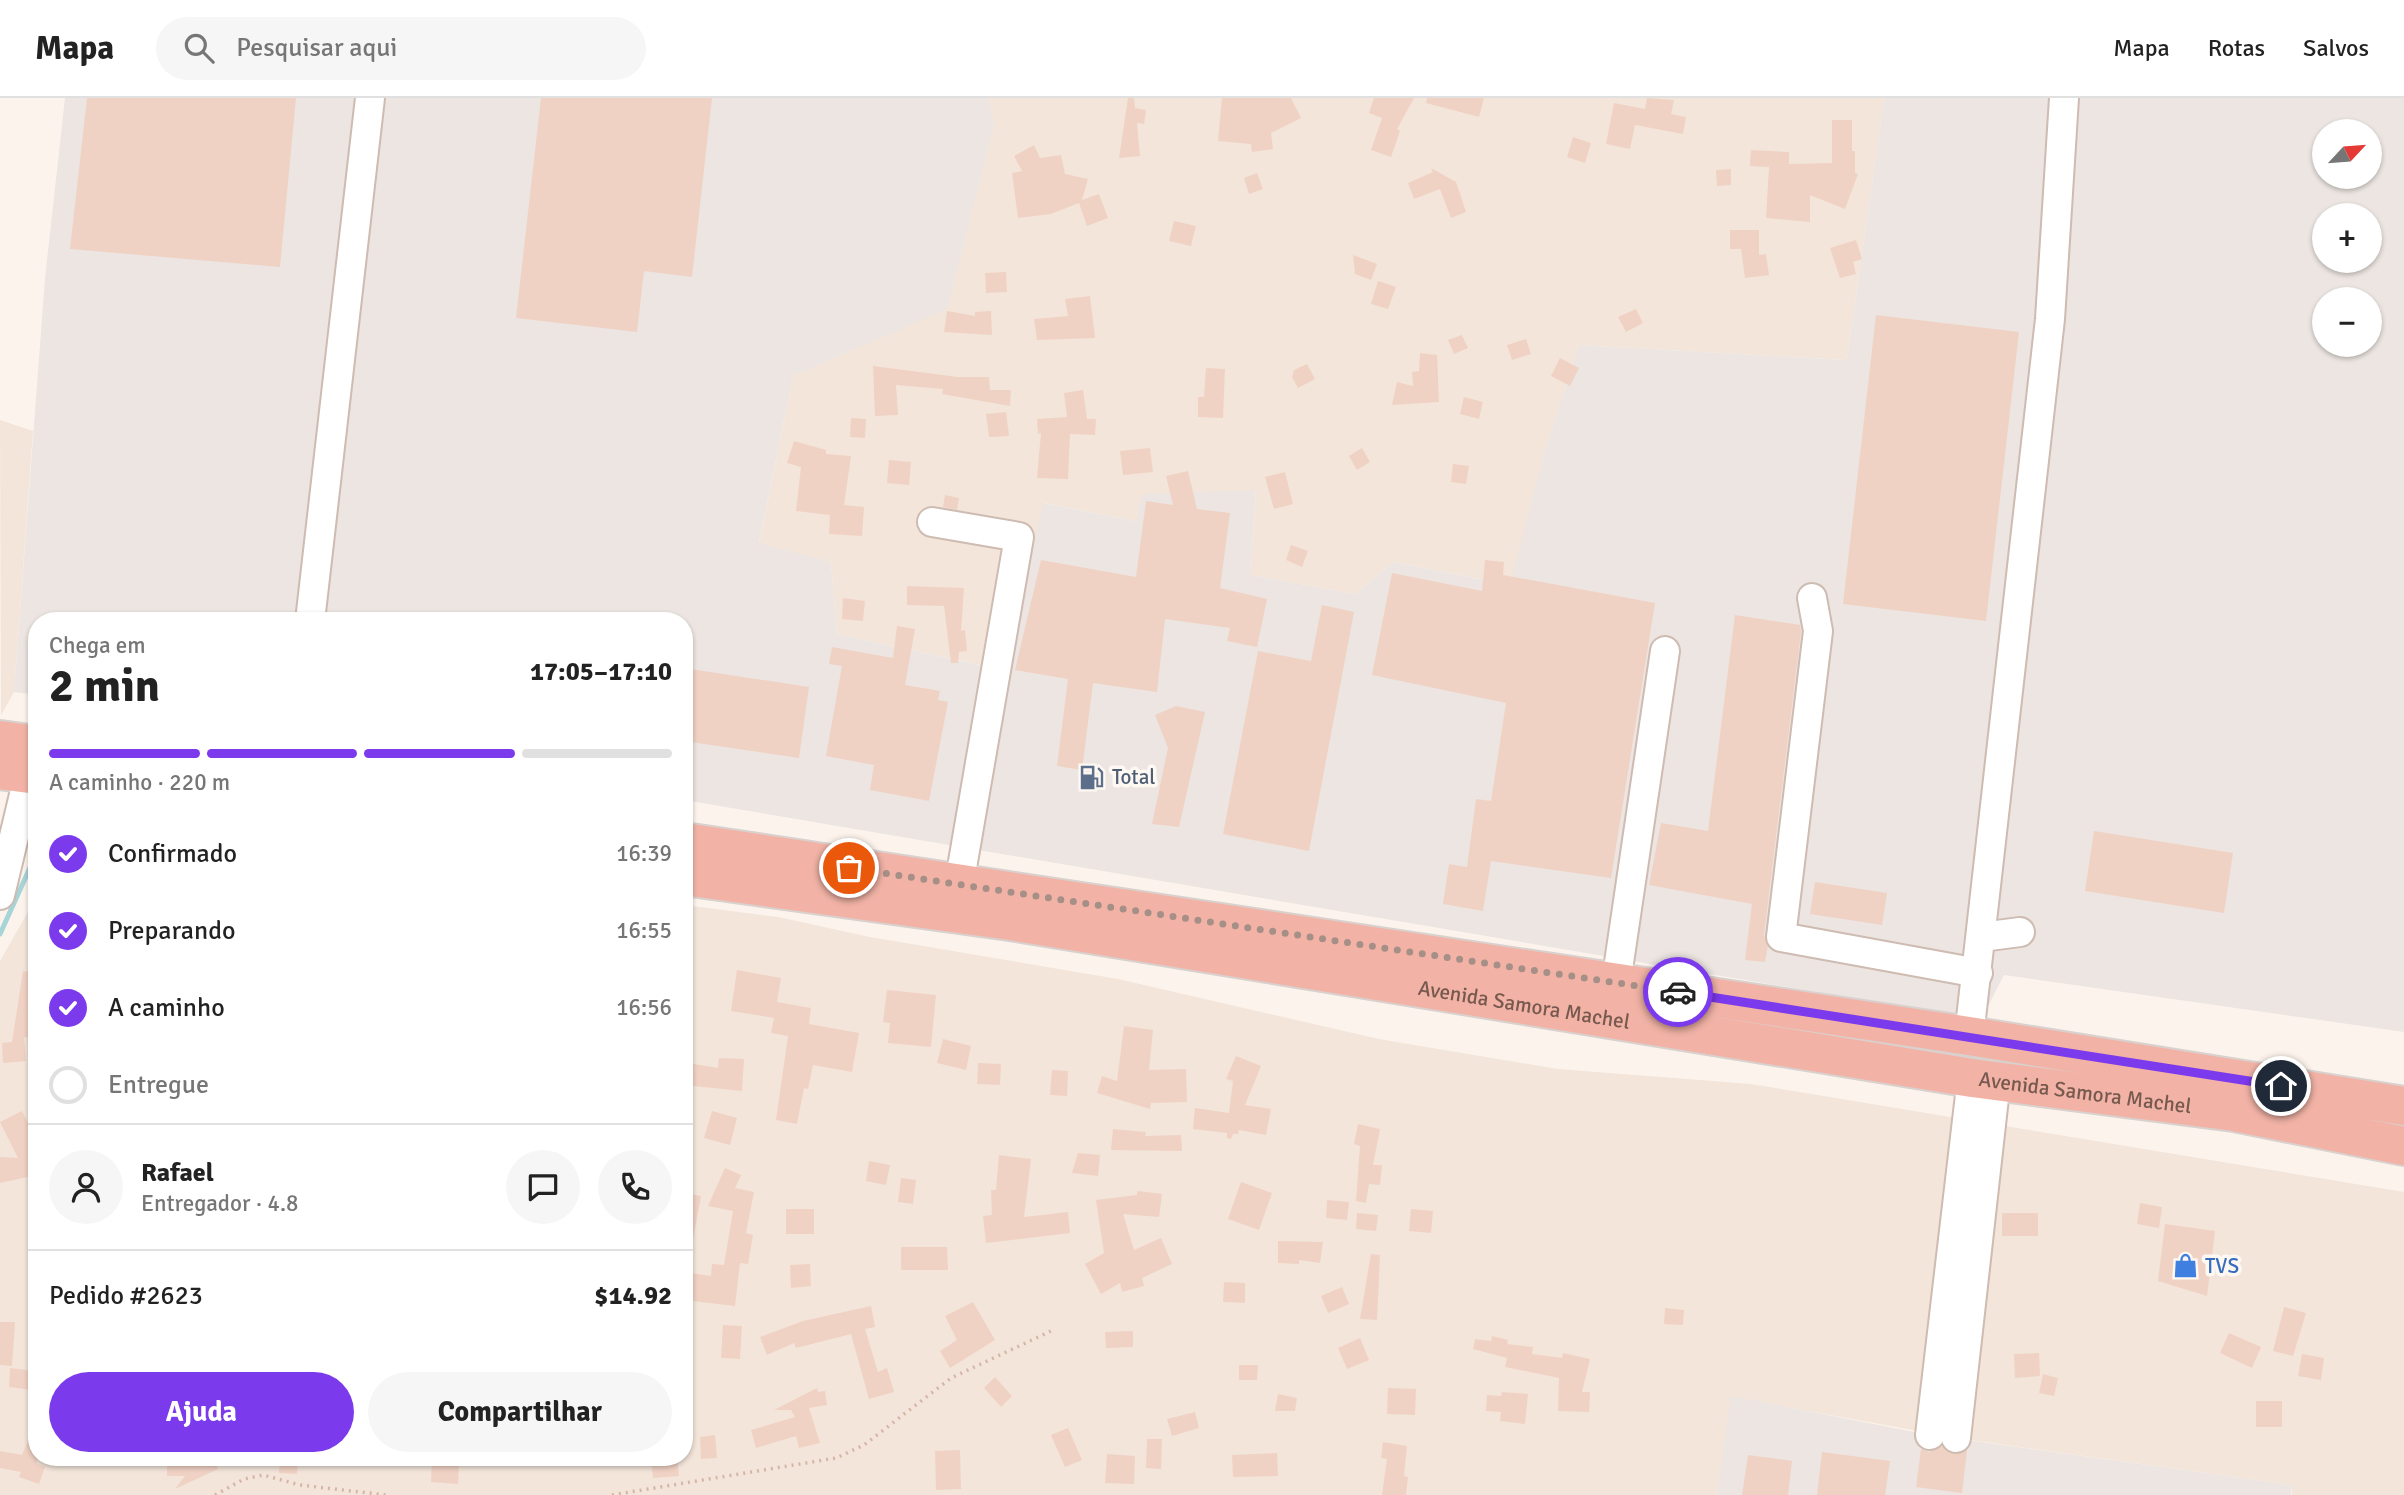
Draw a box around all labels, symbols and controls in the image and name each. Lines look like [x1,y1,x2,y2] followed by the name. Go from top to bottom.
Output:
[156,17,646,80] search box
[35,28,114,69] text: Mapa
[180,29,218,67] icon: search
[236,32,397,64] text: Pesquisar aqui
[2113,33,2170,63] text: Mapa
[2208,33,2265,63] text: Rotas
[2303,33,2369,63] text: Salvos
[2312,119,2382,189] north arrow
[2312,119,2382,357] map controls
[2312,203,2382,273] button: +
[2312,287,2382,357] button: −
[49,631,146,660] text: Chega em
[530,656,672,688] text: 17:05–17:10
[49,658,160,714] text: 2 min
[1078,763,1106,791] fuel station icon: Total
[1112,764,1155,790] place label: Total
[49,768,230,797] text: A caminho · 220 m
[49,835,87,873] icon: check
[108,838,237,870] text: Confirmado
[819,838,879,898] pin
[616,839,672,868] text: 16:39
[830,849,868,887] icon: bag
[49,912,87,950] icon: check
[108,915,235,947] text: Preparando
[616,916,672,945] text: 16:55
[1643,957,1713,1027] courier
[1659,973,1697,1011] icon: car
[1416,975,1632,1035] street label: Avenida Samora Machel
[49,989,87,1027] icon: check
[108,992,225,1024] text: A caminho
[616,993,672,1022] text: 16:56
[2251,1056,2311,1116] pin
[1977,1066,2193,1119] street label: Avenida Samora Machel
[2262,1067,2300,1105] icon: home
[108,1069,209,1101] text: Entregue
[49,1150,123,1224] button: person
[506,1150,580,1224] button: chat
[598,1150,672,1224] button: phone
[141,1157,214,1189] text: Rafael
[141,1189,299,1218] text: Entregador · 4.8
[2171,1252,2199,1280] shop icon: TVS
[2205,1253,2239,1279] place label: TVS
[49,1280,203,1312] text: Pedido #2623
[594,1280,672,1312] text: $14.92
[49,1372,354,1452] button: Ajuda
[368,1372,672,1452] button: Compartilhar

